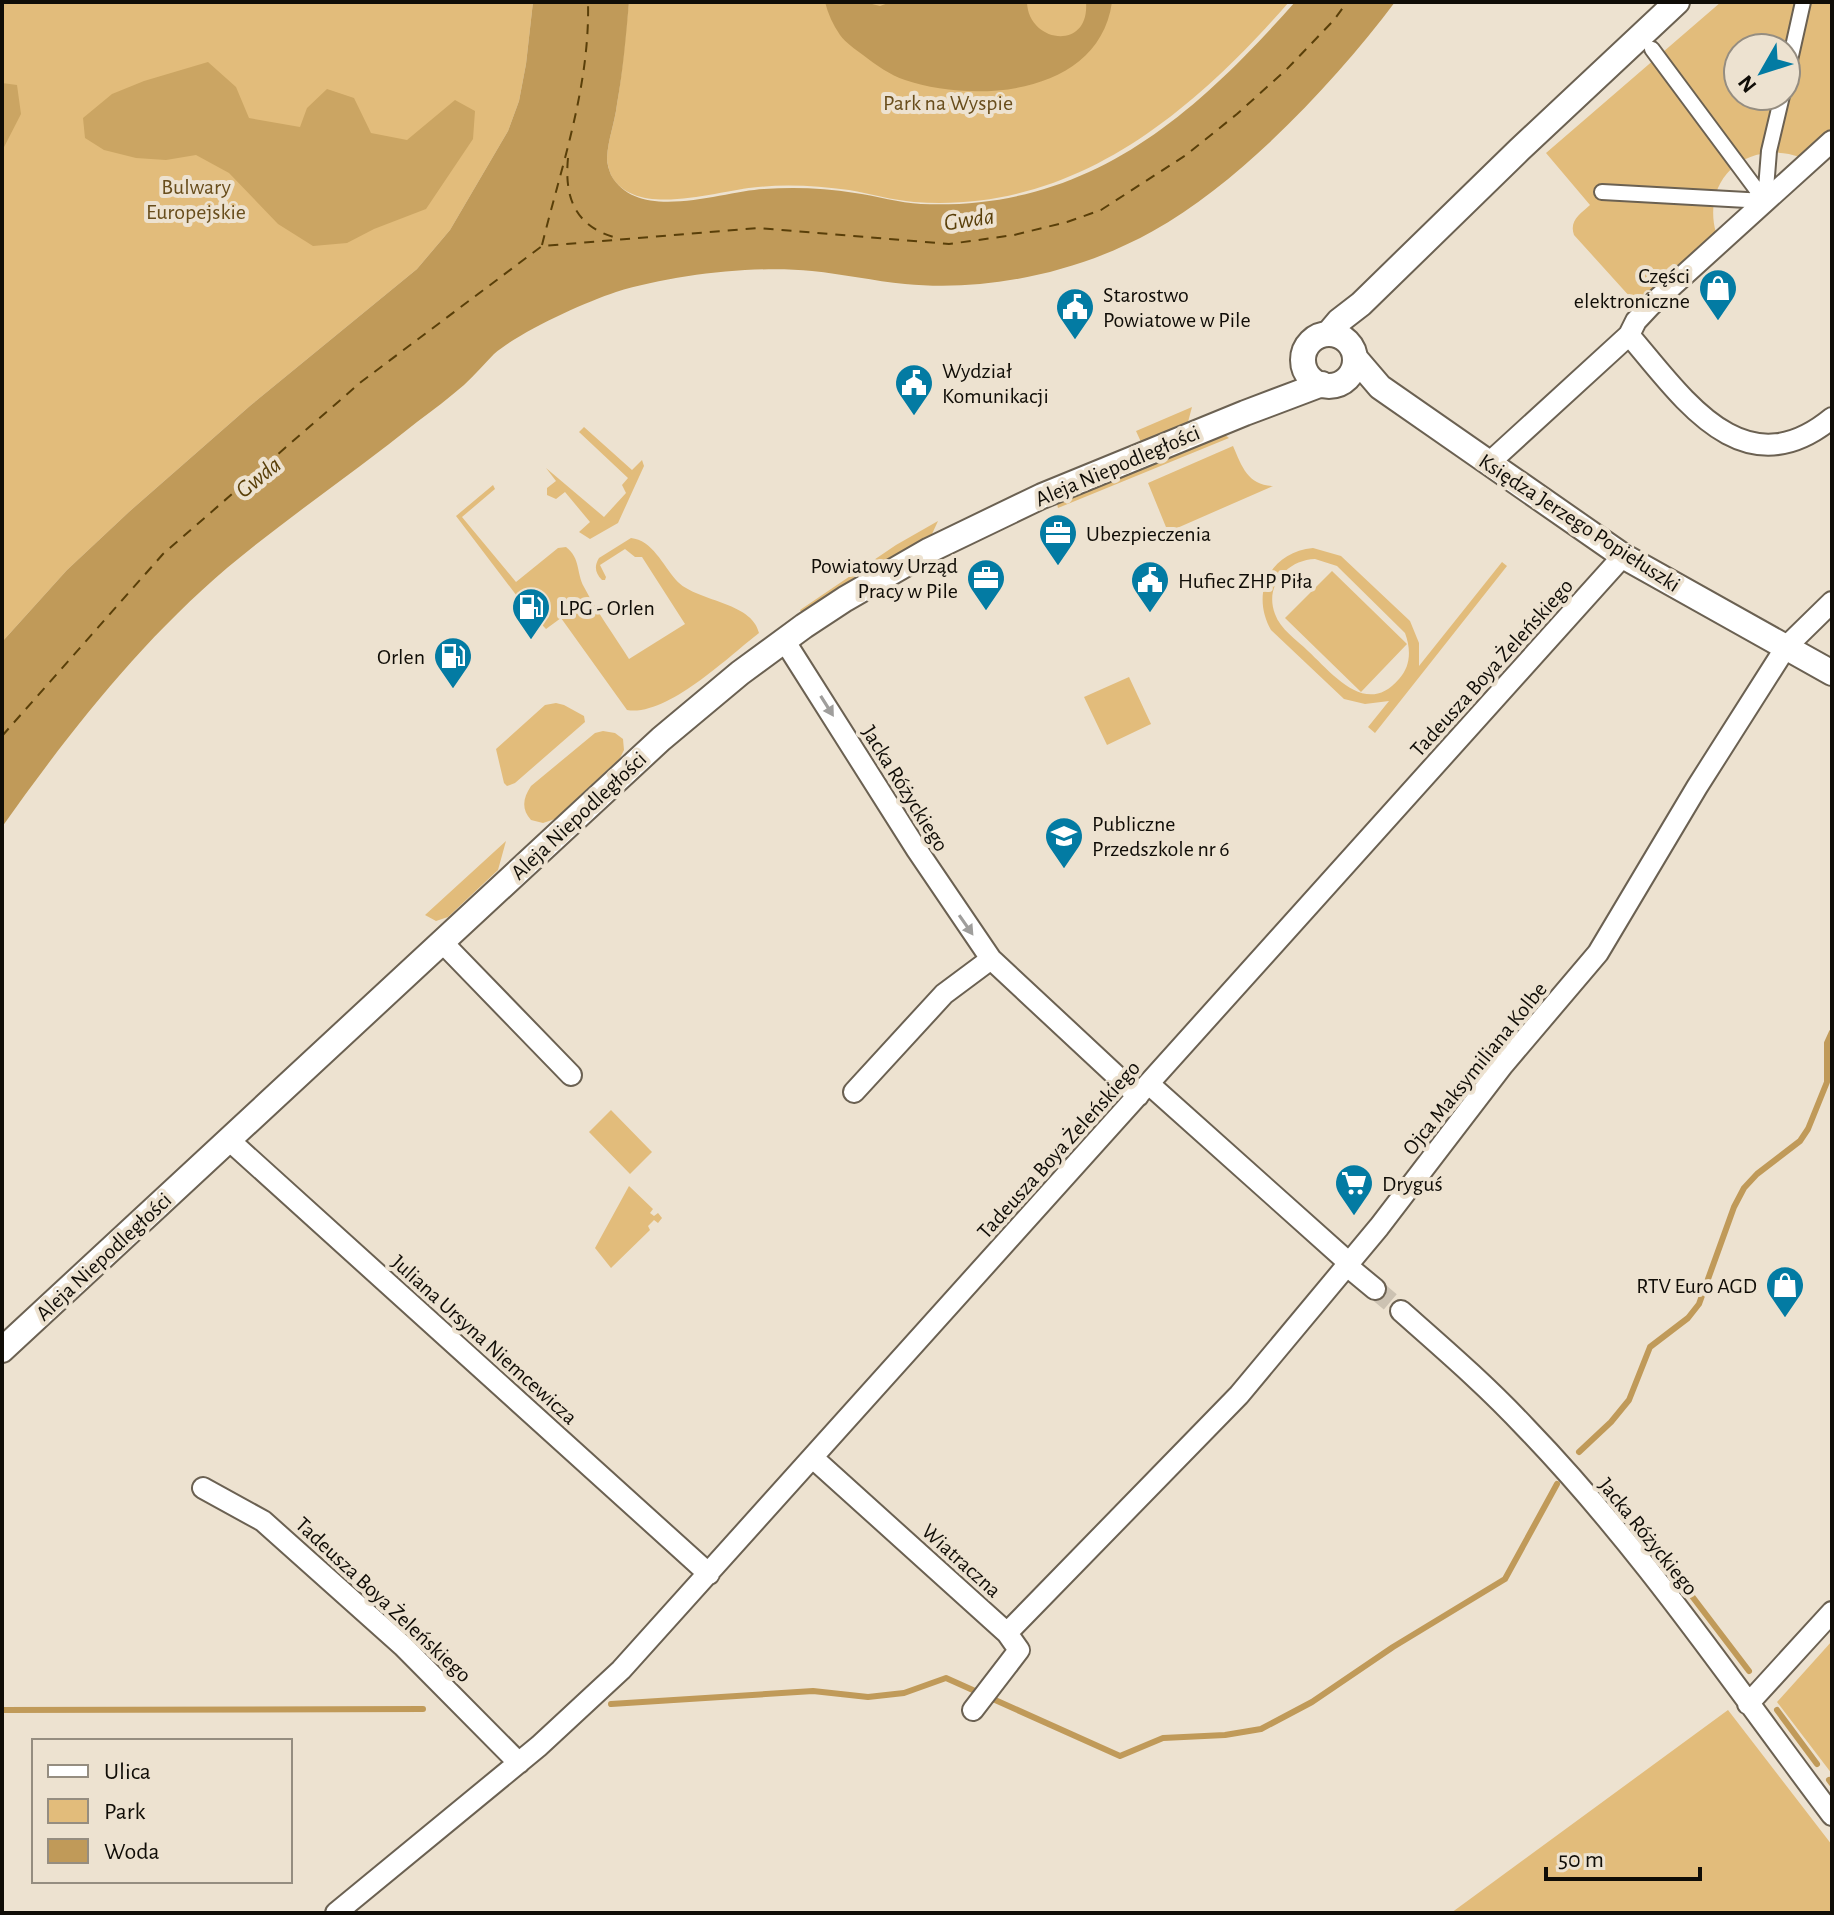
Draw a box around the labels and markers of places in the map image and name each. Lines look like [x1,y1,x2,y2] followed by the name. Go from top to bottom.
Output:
[1574,265,1690,312] place label: Części elektroniczne
[1697,267,1739,322] shop icon: Części elektroniczne
[1103,284,1251,331] place label: Starostwo Powiatowe w Pile
[1054,286,1096,341] public building icon: Starostwo Powiatowe w Pile
[942,360,1049,407] place label: Wydział Komunikacji
[893,362,935,417] public building icon: Wydział Komunikacji
[1037,512,1079,567] office icon: Ubezpieczenia
[1086,523,1211,545] place label: Ubezpieczenia
[811,555,958,602] place label: Powiatowy Urząd Pracy w Pile
[965,557,1007,612] office icon: Powiatowy Urząd Pracy w Pile
[1129,559,1171,614] public building icon: Hufiec ZHP Piła
[1178,570,1313,592] place label: Hufiec ZHP Piła
[510,586,552,641] fuel station icon: LPG - Orlen
[559,597,655,619] place label: LPG - Orlen
[432,635,474,690] fuel station icon: Orlen
[377,646,425,668] place label: Orlen
[1092,813,1230,860] place label: Publiczne Przedszkole nr 6
[1043,815,1085,870] school or university icon: Publiczne Przedszkole nr 6
[1333,1162,1375,1217] supermarket icon: Dryguś
[1382,1173,1443,1195] place label: Dryguś
[1764,1264,1806,1319] shop icon: RTV Euro AGD
[1636,1275,1757,1297] place label: RTV Euro AGD

